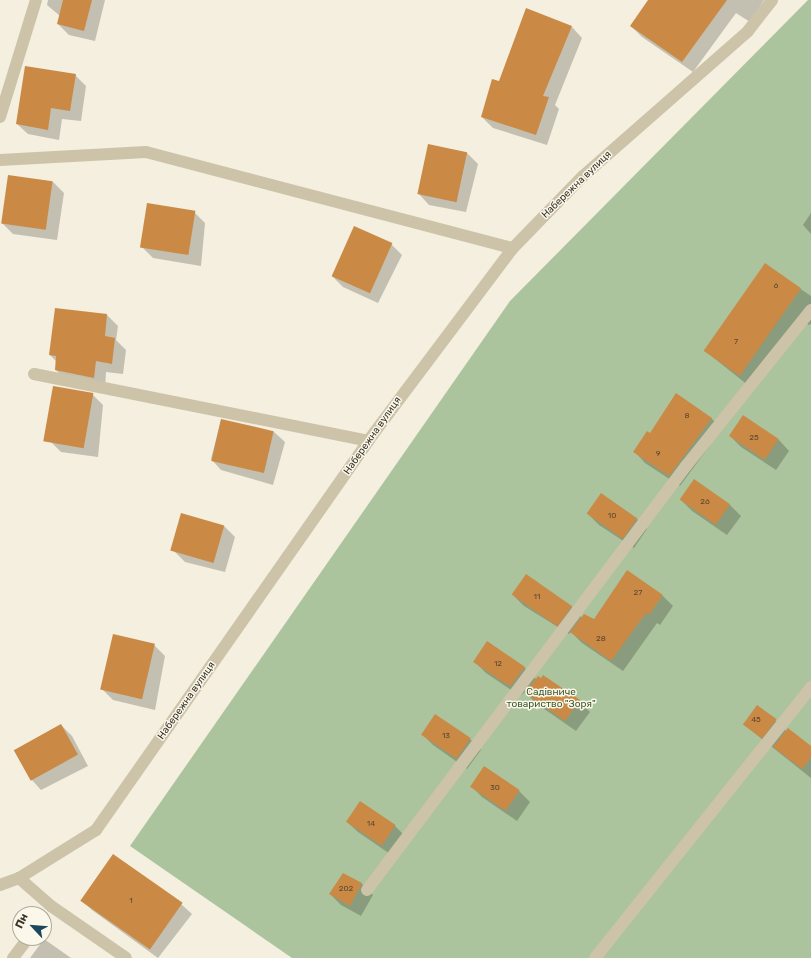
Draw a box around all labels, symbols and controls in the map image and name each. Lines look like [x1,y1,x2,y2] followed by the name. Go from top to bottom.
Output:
[540,149,614,221] street label: Набережна вулиця
[774,281,778,291] house number: 6
[734,337,738,347] house number: 7
[342,395,404,477] street label: Набережна вулиця
[684,411,690,421] house number: 8
[749,433,759,443] house number: 25
[656,449,660,459] house number: 9
[700,497,710,507] house number: 26
[608,511,616,521] house number: 10
[634,588,642,598] house number: 27
[534,592,540,602] house number: 11
[596,634,606,644] house number: 28
[494,659,502,669] house number: 12
[156,660,218,742] street label: Набережна вулиця
[506,686,596,710] park label: Садівниче товариство "Зоря"
[751,715,761,725] house number: 45
[442,731,450,741] house number: 13
[490,783,500,793] house number: 30
[367,819,375,829] house number: 14
[339,884,353,894] house number: 202
[129,896,133,906] house number: 1
[12,906,52,946] north arrow
[12,911,31,931] text: Пн

